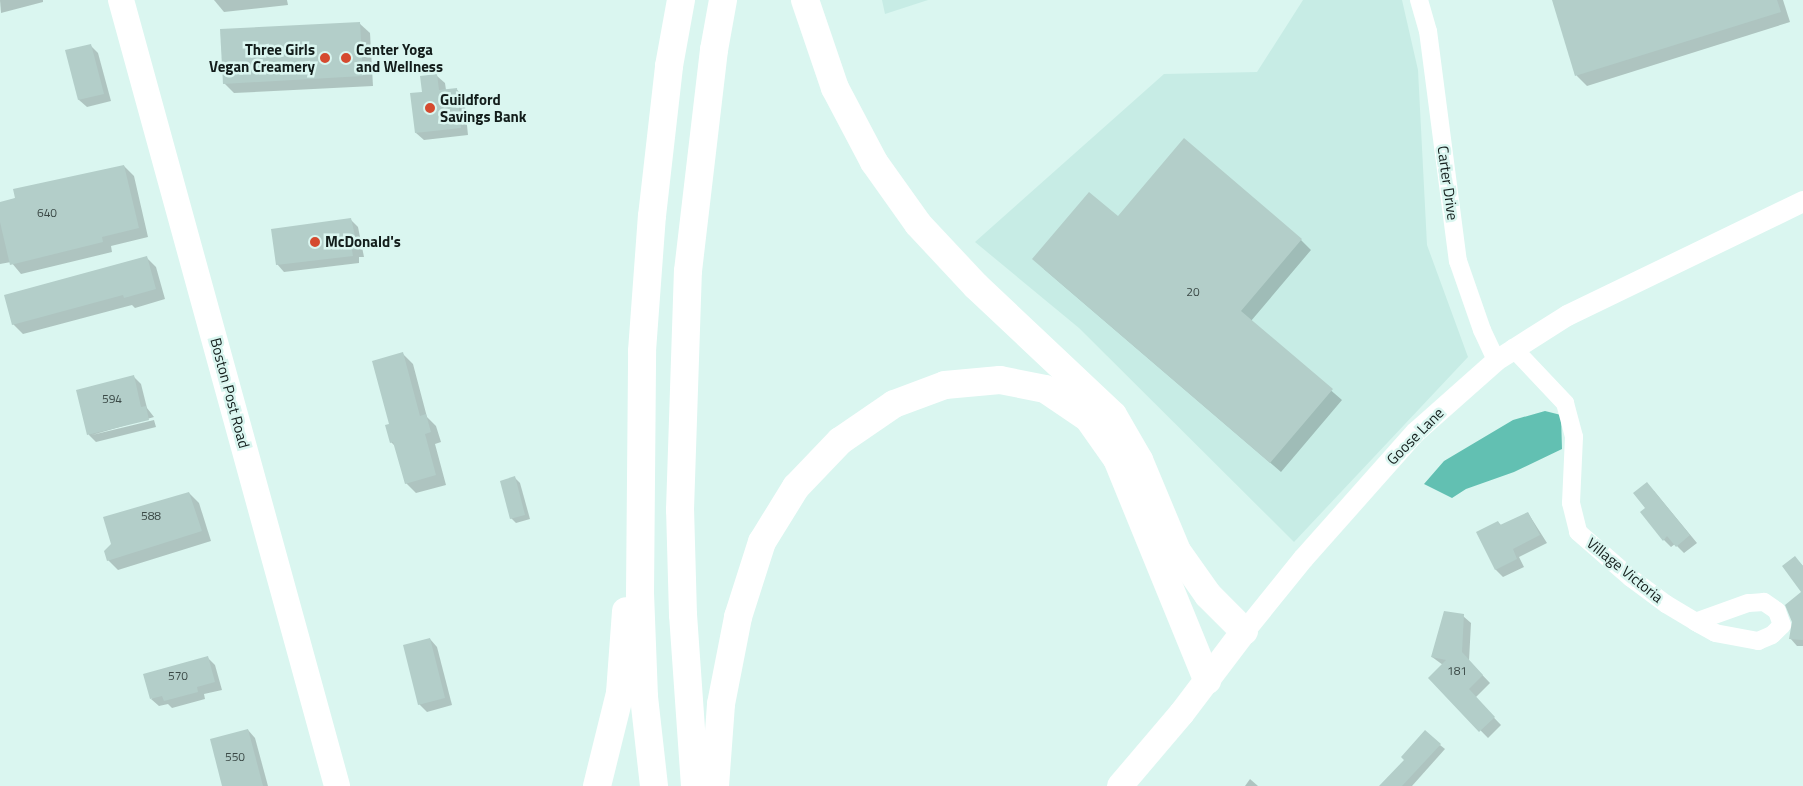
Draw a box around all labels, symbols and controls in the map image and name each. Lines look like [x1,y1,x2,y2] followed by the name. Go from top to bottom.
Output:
[209,40,315,75] place label: Three Girls Vegan Creamery
[356,40,443,75] place label: Center Yoga and Wellness
[319,52,331,64] marker: Three Girls Vegan Creamery
[340,52,352,64] marker: Center Yoga and Wellness
[440,90,527,125] place label: Guildford Savings Bank
[424,102,436,114] marker: Guildford Savings Bank
[1434,145,1462,221] street label: Carter Drive
[37,206,57,220] house number: 640
[325,233,401,251] place label: McDonald's
[309,236,321,248] marker: McDonald's
[1186,285,1200,299] house number: 20
[207,336,253,450] street label: Boston Post Road
[102,392,122,406] house number: 594
[1383,404,1447,468] street label: Goose Lane
[141,509,161,523] house number: 588
[1583,534,1667,606] street label: Village Victoria
[1447,664,1467,678] house number: 181
[168,669,188,683] house number: 570
[225,750,245,764] house number: 550

